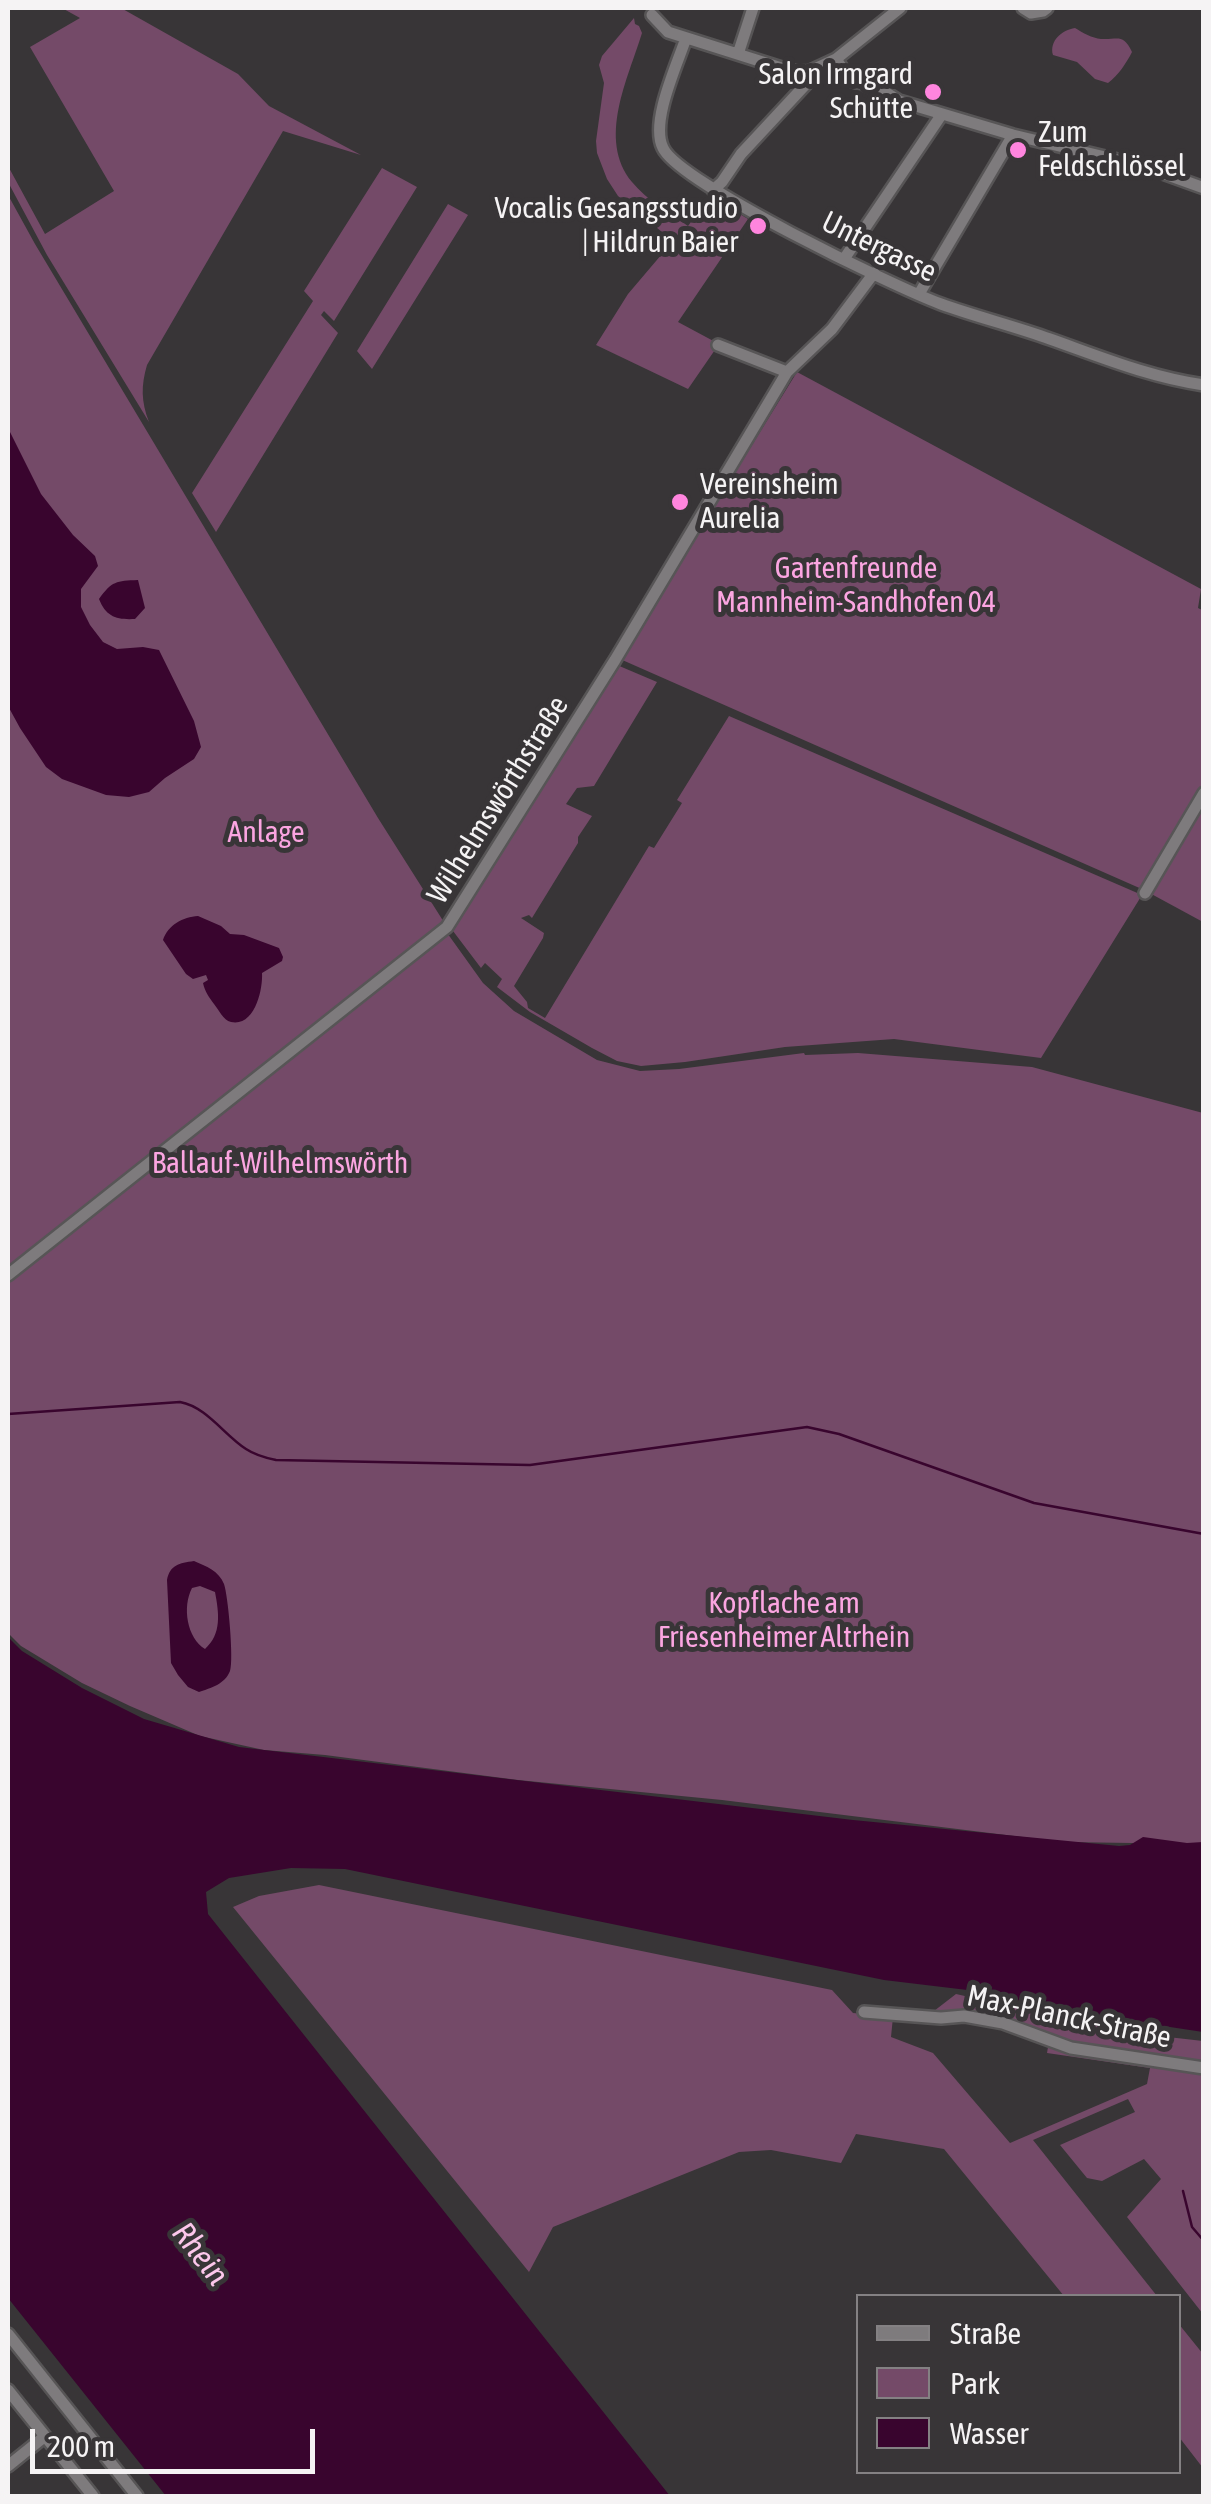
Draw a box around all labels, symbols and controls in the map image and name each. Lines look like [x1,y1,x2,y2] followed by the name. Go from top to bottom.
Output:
[759,57,913,128] place label: Salon Irmgard Schütte
[922,81,944,103] marker: Salon Irmgard Schütte
[1038,115,1186,186] place label: Zum Feldschlössel
[1007,139,1029,161] marker: Zum Feldschlössel
[494,191,738,262] place label: Vocalis Gesangsstudio | Hildrun Baier
[816,204,942,290] street label: Untergasse
[747,215,769,237] marker: Vocalis Gesangsstudio | Hildrun Baier
[700,467,839,538] place label: Vereinsheim Aurelia
[669,491,691,513] marker: Vereinsheim Aurelia
[716,551,996,622] park label: Gartenfreunde Mannheim-Sandhofen 04
[420,690,576,910] street label: Wilhelmswörthstraße
[227,815,305,851] park label: Anlage
[152,1146,408,1182] park label: Ballauf-Wilhelmswörth
[658,1586,910,1656] park label: Kopflache am Friesenheimer Altrhein
[964,1978,1174,2056] street label: Max-Planck-Straße
[164,2215,236,2293] water label: Rhein
[856,2294,1181,2474] legend
[950,2316,1021,2350] text: Straße
[950,2366,1000,2400] text: Park
[35,2409,320,2471] scale bar
[950,2416,1028,2450] text: Wasser
[47,2429,115,2463] text: 200 m

